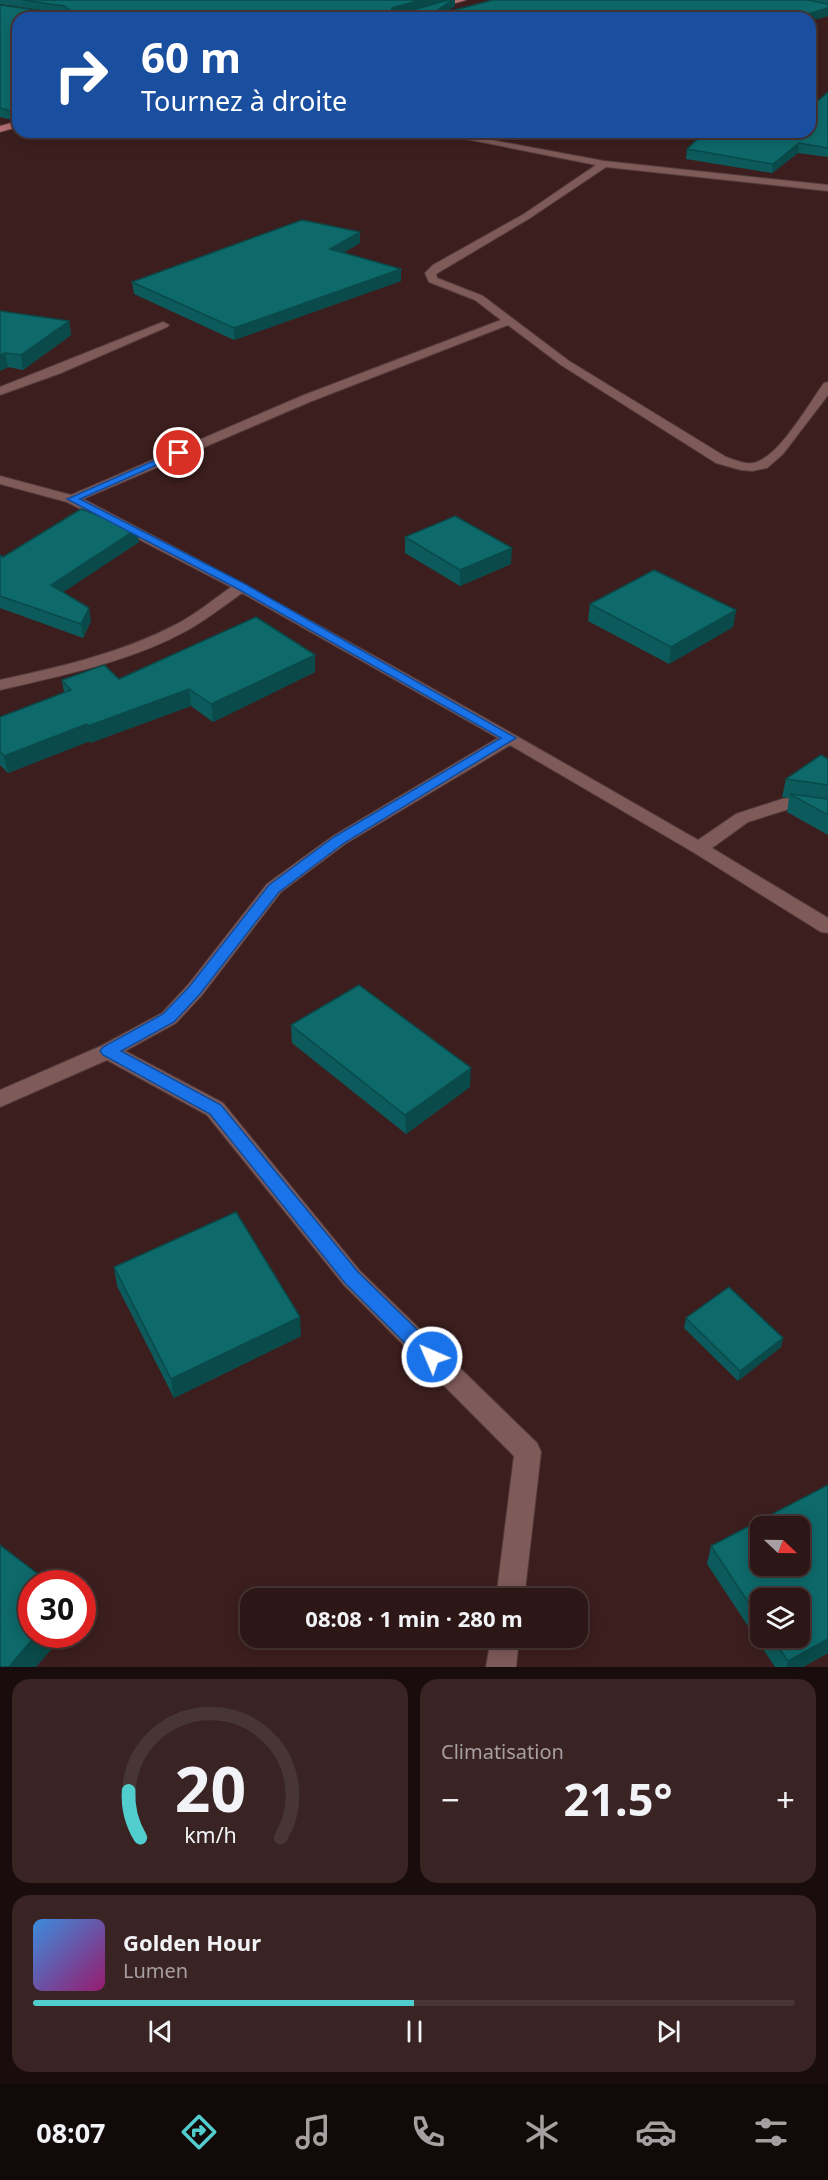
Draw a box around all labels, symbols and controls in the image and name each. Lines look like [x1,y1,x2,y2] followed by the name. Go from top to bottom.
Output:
[141,28,241,85] text: 60 m
[42,36,120,114] icon: right
[141,82,347,119] text: Tournez à droite
[153,427,204,478] pin
[162,436,195,469] icon: arrive
[400,1325,464,1389] position arrow
[750,1516,810,1576] north arrow
[750,1516,810,1648] map controls
[18,1570,96,1648] speed limit sign: 30
[750,1588,810,1648] button: layers
[305,1603,523,1633] text: 08:08 · 1 min · 280 m
[441,1738,564,1765] text: Climatisation
[174,1745,246,1830] text: 20
[564,1768,672,1829] text: 21.5°
[441,1777,460,1822] text: −
[776,1777,795,1822] text: +
[184,1820,236,1849] text: km/h
[123,1927,261,1957] text: Golden Hour
[123,1957,188,1984] text: Lumen
[144,2015,177,2048] icon: previous
[398,2015,431,2048] icon: pause
[652,2015,685,2048] icon: next
[178,2111,220,2153] icon: directions
[292,2111,334,2153] icon: music
[407,2111,449,2153] icon: phone
[521,2111,563,2153] icon: climate
[635,2111,677,2153] icon: car
[750,2111,792,2153] icon: filters
[36,2114,106,2151] text: 08:07

